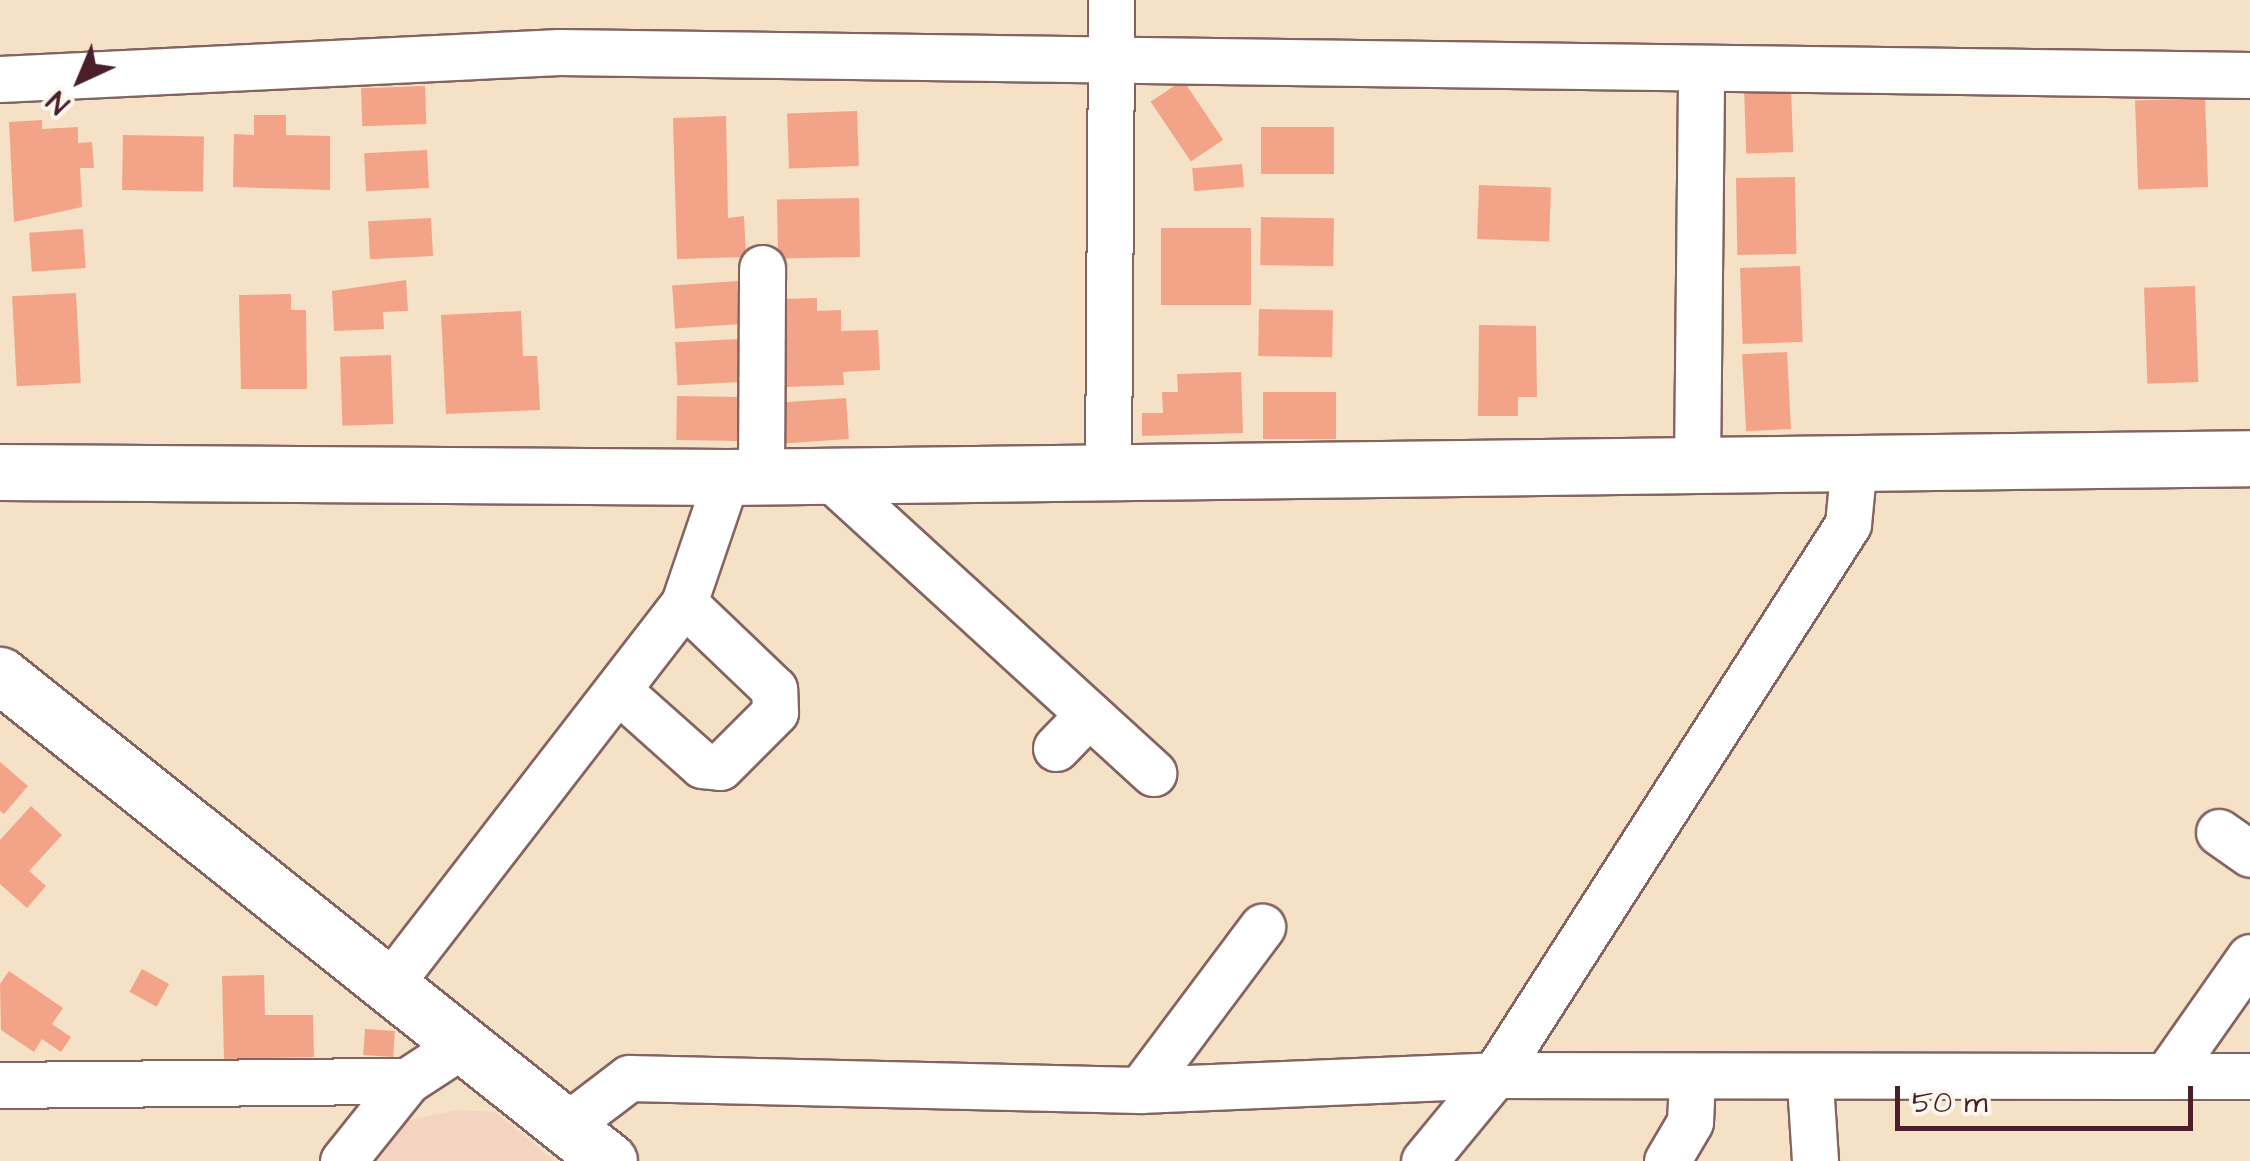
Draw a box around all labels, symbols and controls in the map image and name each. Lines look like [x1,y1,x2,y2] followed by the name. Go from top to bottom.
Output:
[30,30,130,130] north arrow
[39,82,79,122] text: N
[1900,1066,2198,1128] scale bar
[1912,1082,1988,1124] text: 50 m

